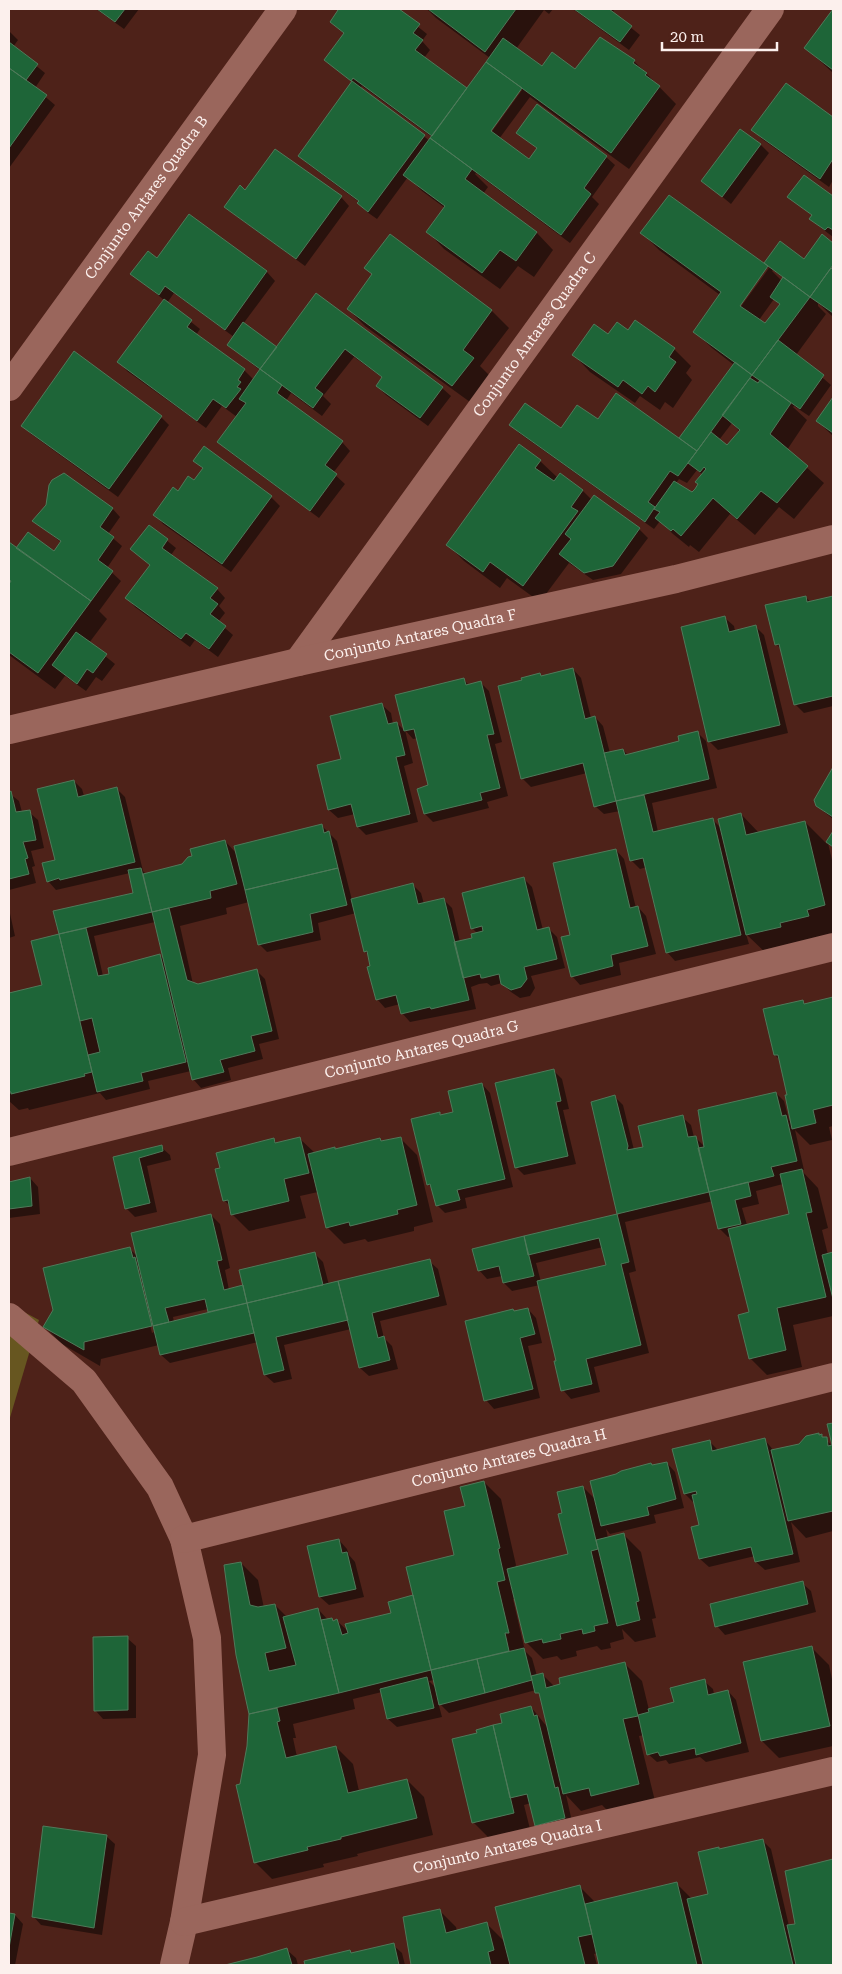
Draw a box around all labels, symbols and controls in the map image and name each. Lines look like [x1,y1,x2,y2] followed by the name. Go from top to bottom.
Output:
[662,20,777,52] scale bar
[670,28,705,46] text: 20 m
[81,112,212,283] street label: Conjunto Antares Quadra B
[469,249,600,420] street label: Conjunto Antares Quadra C
[322,605,518,665] street label: Conjunto Antares Quadra F
[323,1017,521,1082] street label: Conjunto Antares Quadra G
[410,1425,608,1491] street label: Conjunto Antares Quadra H
[411,1816,604,1877] street label: Conjunto Antares Quadra I

